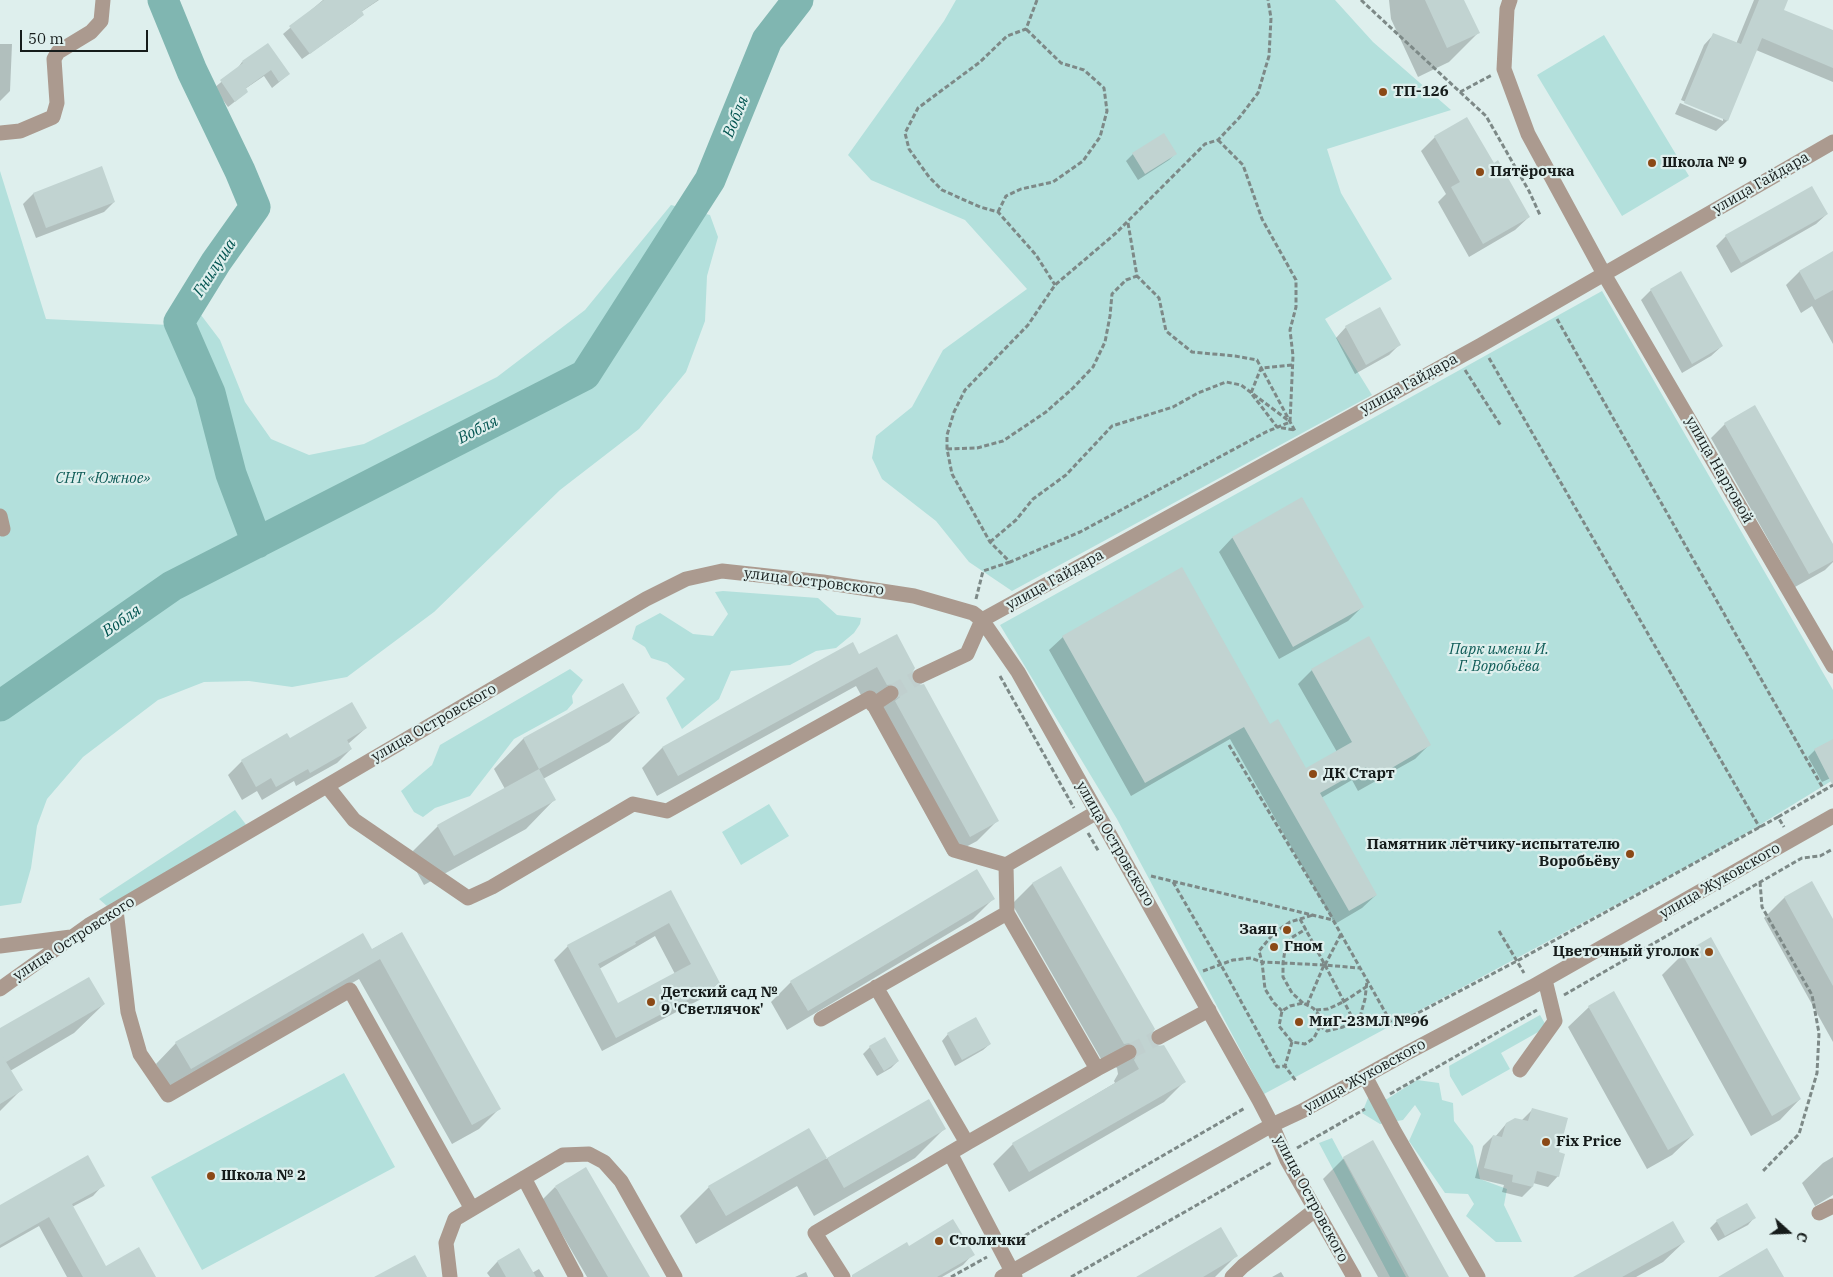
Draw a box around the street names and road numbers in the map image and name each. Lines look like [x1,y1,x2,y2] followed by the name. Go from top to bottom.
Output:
[1709,148,1813,218] street label: улица Гайдара
[1357,350,1461,418] street label: улица Гайдара
[1681,413,1757,527] street label: улица Нартовой
[1003,546,1107,614] street label: улица Гайдара
[743,564,885,600] street label: улица Островского
[368,680,500,766] street label: улица Островского
[1072,778,1158,910] street label: улица Островского
[1657,839,1783,923] street label: улица Жуковского
[10,893,138,985] street label: улица Островского
[1301,1035,1429,1117] street label: улица Жуковского
[1270,1132,1352,1266] street label: улица Островского

